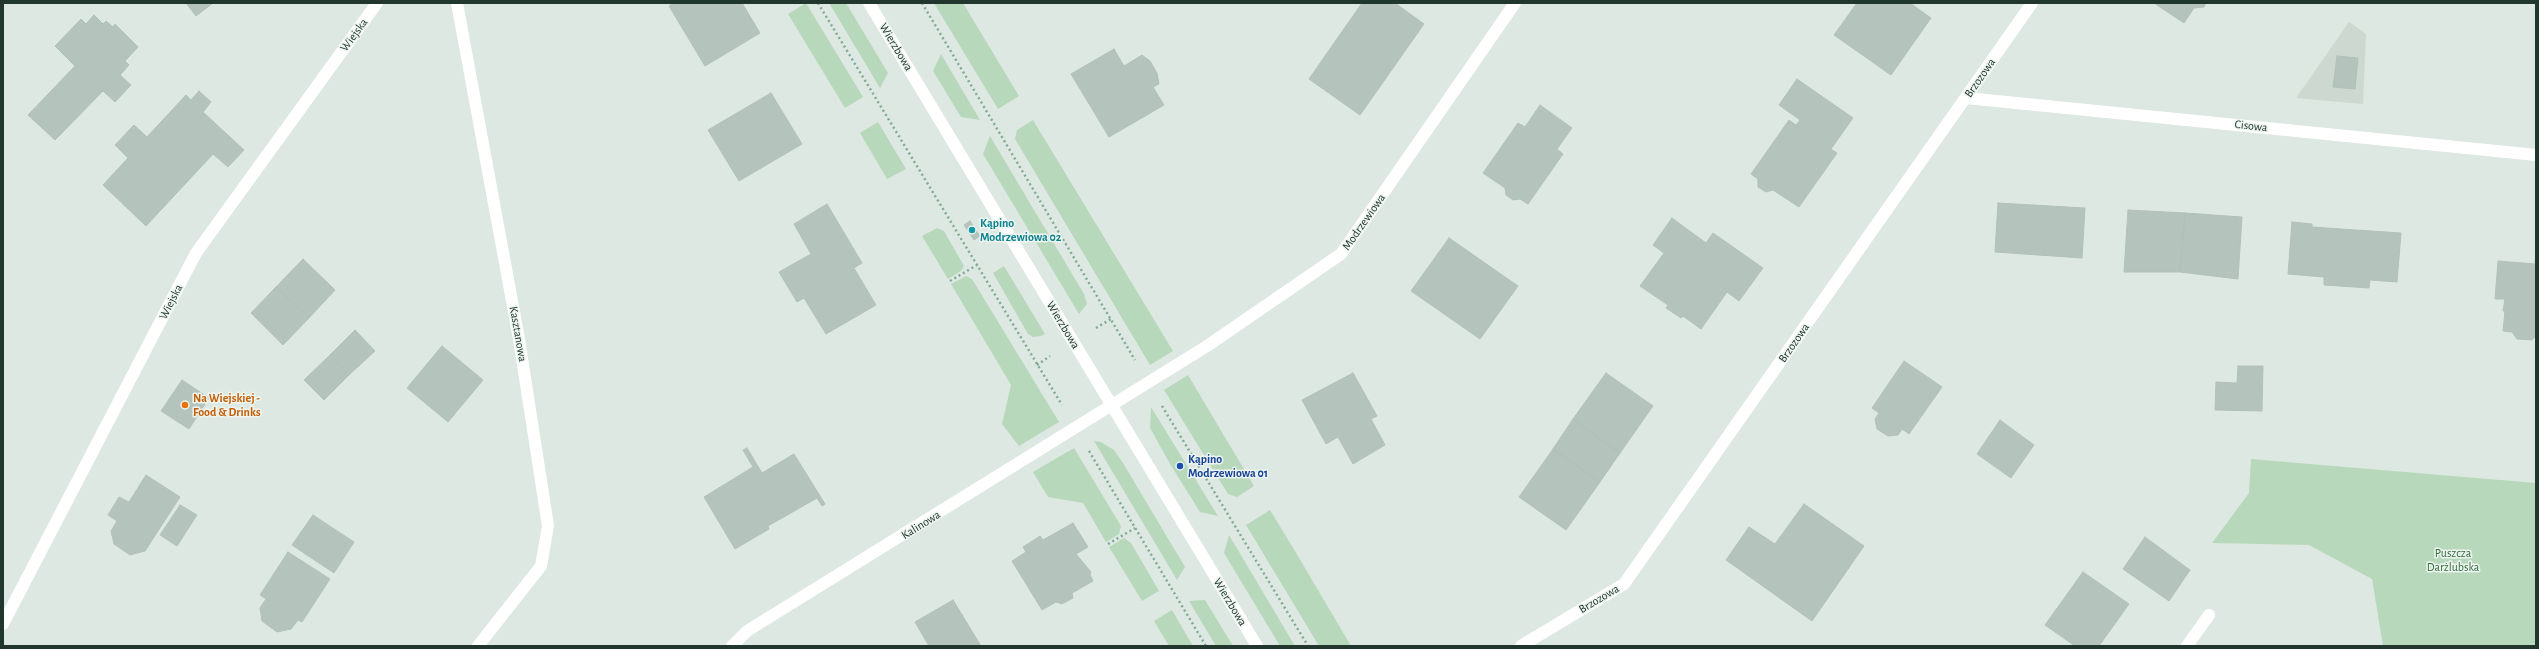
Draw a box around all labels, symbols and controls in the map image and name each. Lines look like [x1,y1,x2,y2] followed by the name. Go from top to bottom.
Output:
[337,16,371,54] street label: Wiejska
[876,20,916,74] street label: Wierzbowa
[1961,56,1999,100] street label: Brzozowa
[2234,117,2268,135] street label: Cisowa
[1339,191,1389,253] street label: Modrzewiowa
[980,216,1061,244] place label: Kąpino Modrzewiowa 02
[967,225,977,235] marker: Kąpino Modrzewiowa 02
[156,282,186,322] street label: Wiejska
[1043,298,1083,352] street label: Wierzbowa
[506,305,530,363] street label: Kasztanowa
[1775,321,1813,365] street label: Brzozowa
[193,391,260,419] place label: Na Wiejskiej - Food & Drinks
[180,400,190,410] marker: Na Wiejskiej - Food & Drinks
[1188,452,1268,480] place label: Kąpino Modrzewiowa 01
[1175,461,1185,471] marker: Kąpino Modrzewiowa 01
[899,507,943,543] street label: Kalinowa
[2427,546,2479,574] park label: Puszcza Darżlubska
[1210,575,1250,629] street label: Wierzbowa
[1576,581,1622,617] street label: Brzozowa

